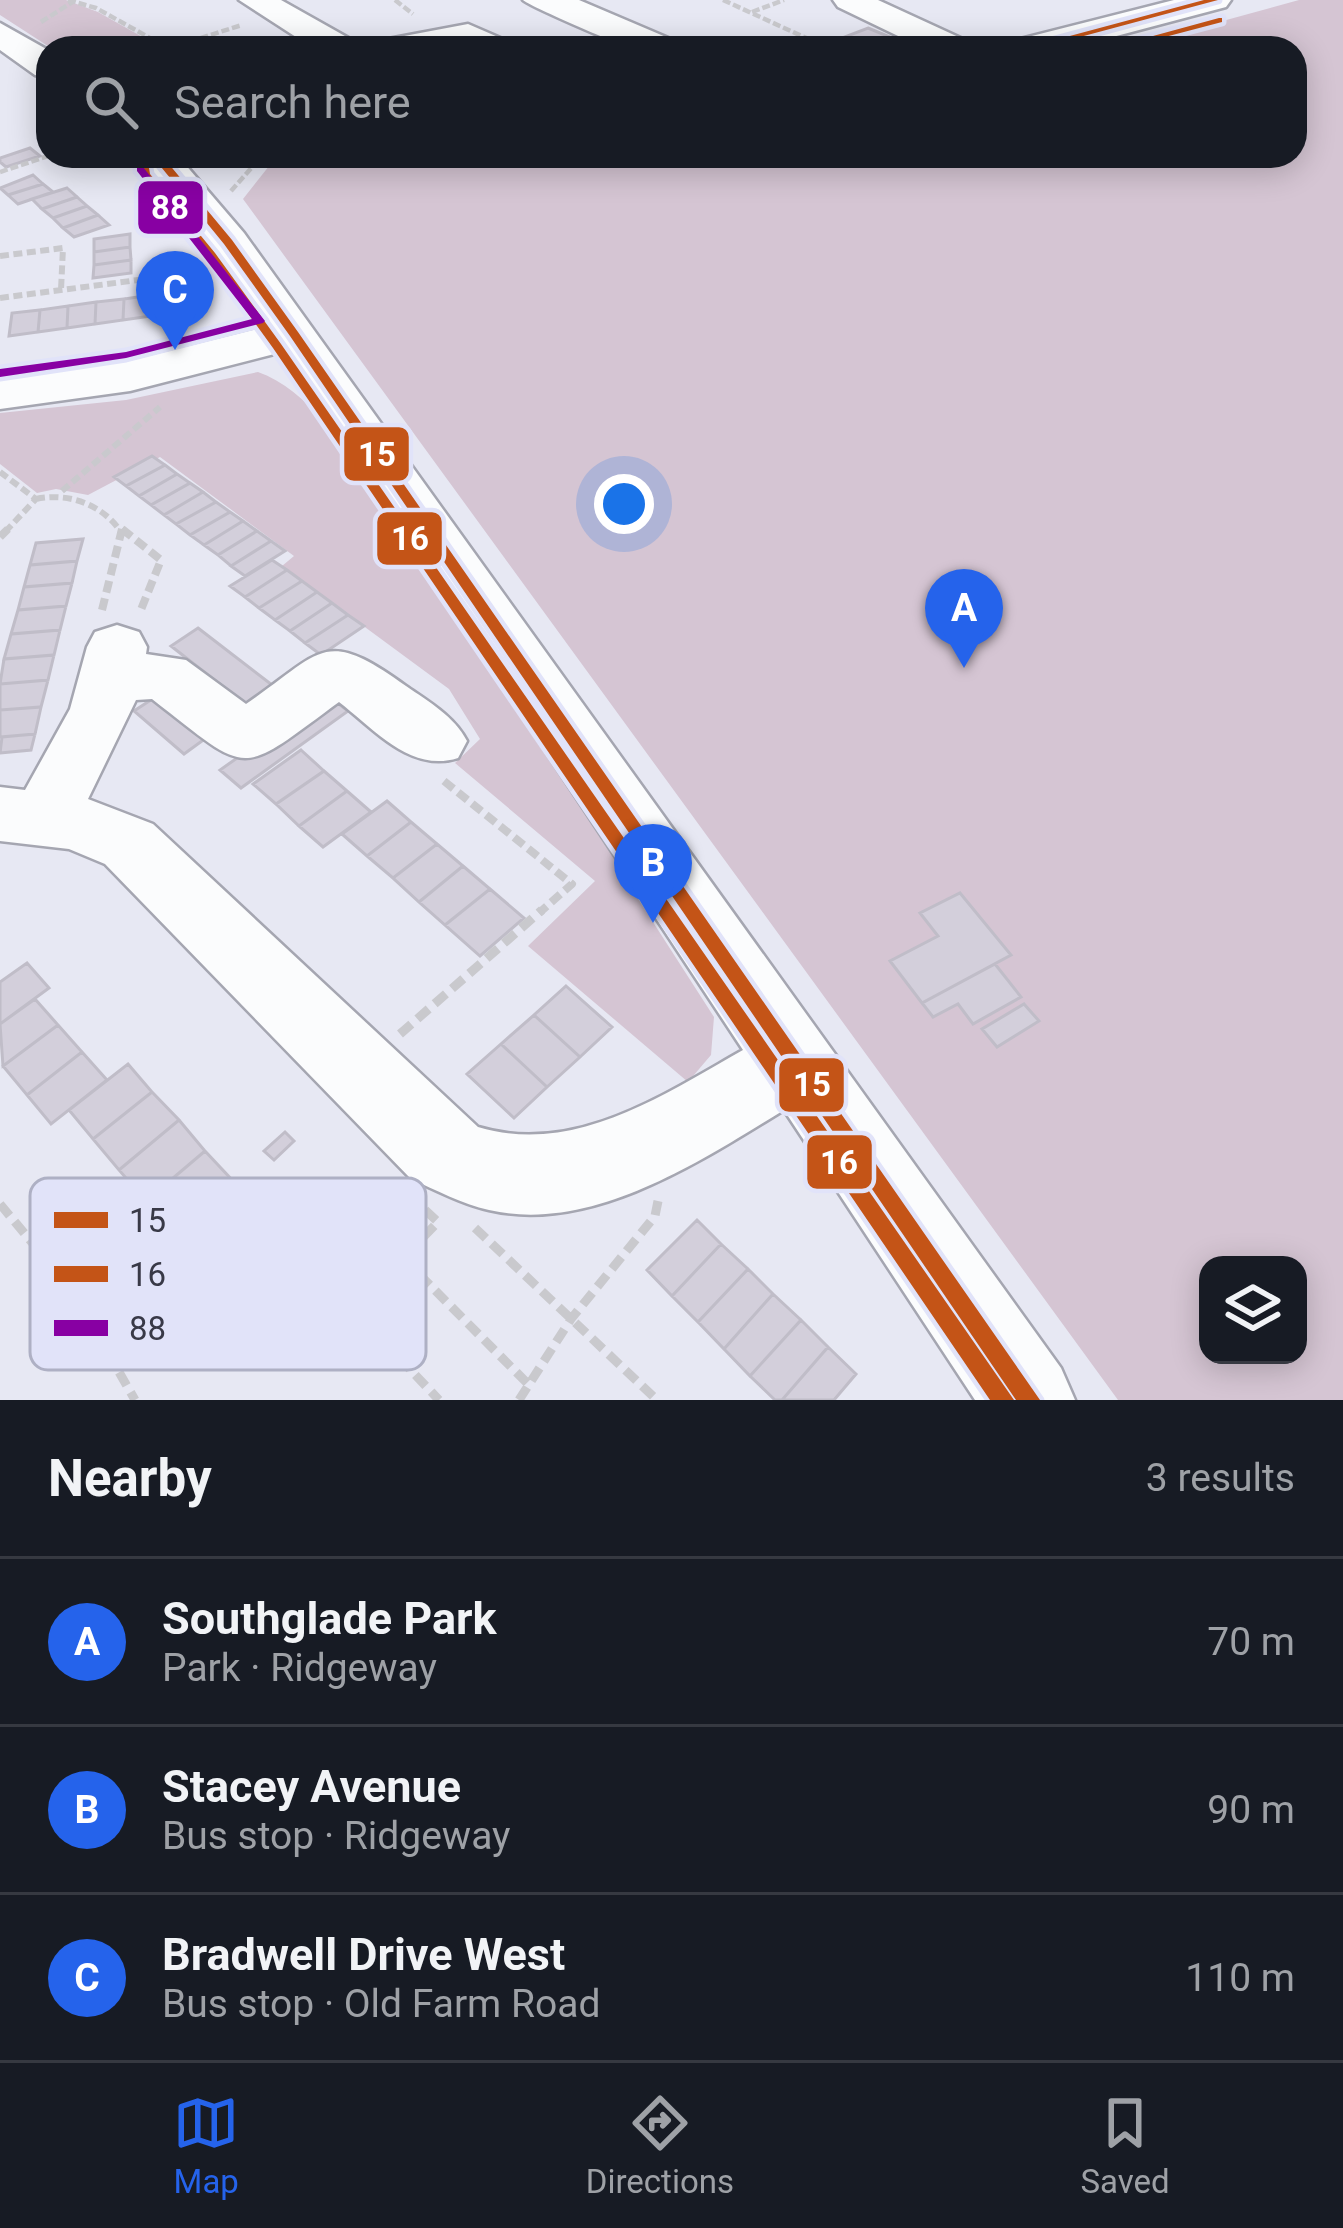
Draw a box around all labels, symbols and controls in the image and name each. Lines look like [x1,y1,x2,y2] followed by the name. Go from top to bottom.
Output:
[36,36,1307,168] search box
[78,69,144,135] icon: search
[174,76,411,129] text: Search here
[136,179,205,236] line badge: 88
[151,188,189,227] text: 88
[136,251,214,350] pin: C
[342,425,411,483] line badge: 15
[358,435,396,474] text: 15
[594,474,654,534] your location
[375,510,444,567] line badge: 16
[391,519,429,558] text: 16
[925,569,1003,668] pin: A
[614,824,692,923] pin: B
[777,1056,846,1114] line badge: 15
[793,1065,831,1104] text: 15
[805,1133,874,1191] line badge: 16
[820,1143,858,1182] text: 16
[30,1178,426,1370] legend
[129,1201,166,1240] text: 15
[129,1255,166,1294] text: 16
[1199,1256,1307,1364] map controls
[1199,1256,1307,1364] button: layers
[129,1309,166,1348] text: 88
[48,1449,212,1508] text: Nearby
[1146,1455,1295,1501] text: 3 results
[162,1592,497,1645] text: Southglade Park
[74,1619,100,1665] text: A
[1207,1619,1295,1665] text: 70 m
[162,1645,437,1691] text: Park · Ridgeway
[162,1760,461,1813] text: Stacey Avenue
[75,1787,99,1833] text: B
[1207,1787,1295,1833] text: 90 m
[162,1813,511,1859] text: Bus stop · Ridgeway
[162,1928,565,1981] text: Bradwell Drive West
[74,1955,100,2001] text: C
[1185,1955,1295,2001] text: 110 m
[162,1981,600,2027] text: Bus stop · Old Farm Road
[173,2090,239,2201] tab: Map
[586,2090,734,2201] tab: Directions
[1081,2090,1170,2201] tab: Saved

